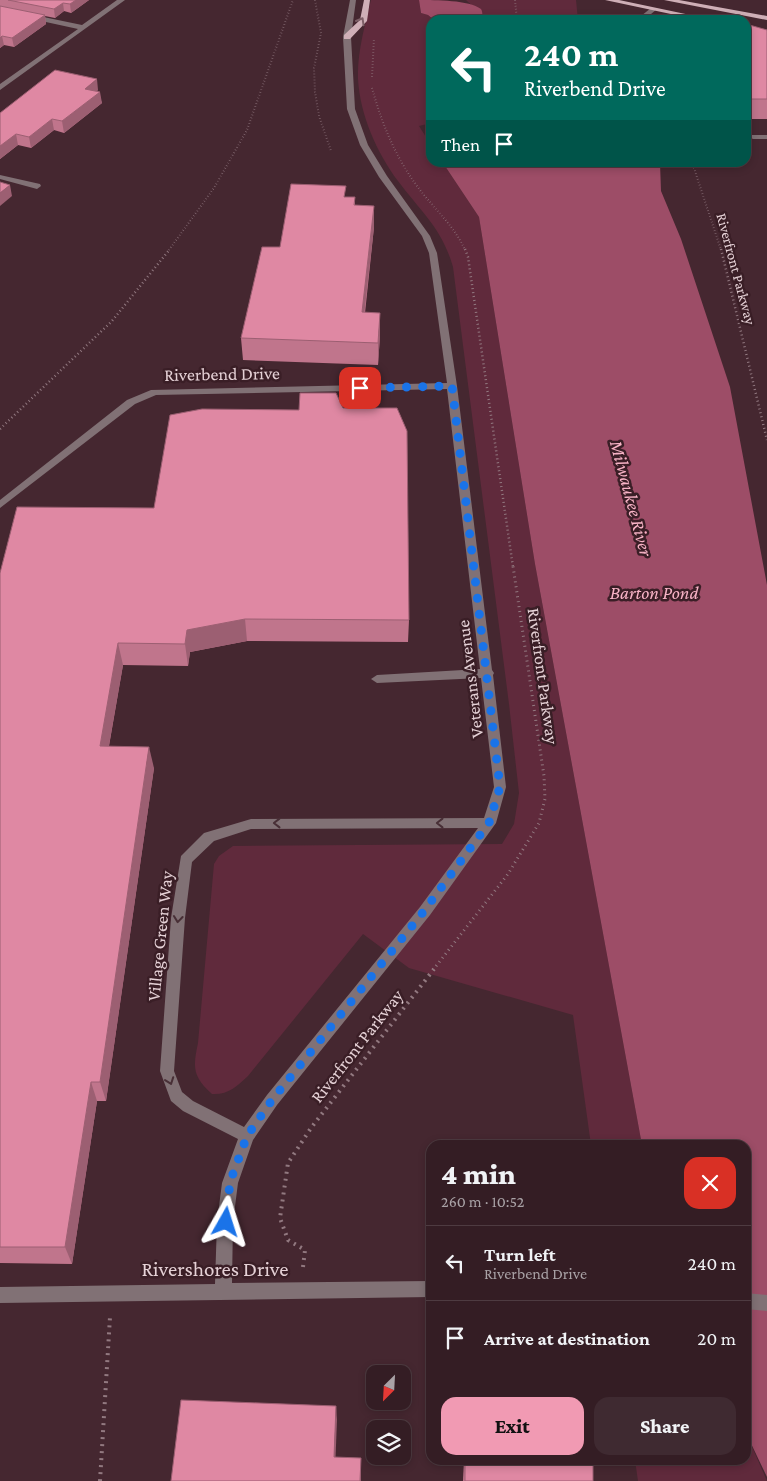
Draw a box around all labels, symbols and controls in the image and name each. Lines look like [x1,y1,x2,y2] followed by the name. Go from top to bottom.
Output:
[355,17,365,26] one-way arrow
[441,35,506,100] icon: left
[524,35,618,74] text: 240 m
[524,76,666,101] text: Riverbend Drive
[490,130,518,158] icon: arrive
[441,134,480,155] text: Then
[712,211,759,327] street label: Riverfront Parkway
[164,363,280,385] street label: Riverbend Drive
[339,367,381,409] pin
[346,374,374,402] icon: arrive
[606,437,657,560] water label: Milwaukee River
[610,582,699,603] water label: Barton Pond
[524,606,563,746] street label: Riverfront Parkway
[453,619,487,739] street label: Veterans Avenue
[273,818,281,828] one-way arrow
[436,818,444,828] one-way arrow
[143,869,177,1002] street label: Village Green Way
[173,916,184,924] one-way arrow
[307,985,408,1106] street label: Riverfront Parkway
[164,1076,174,1084] one-way arrow
[441,1157,516,1190] text: 4 min
[684,1157,736,1209] button: close
[441,1193,524,1210] text: 260 m · 10:52
[199,1195,251,1247] position arrow
[484,1244,556,1265] text: Turn left
[441,1249,469,1277] icon: left
[688,1253,736,1274] text: 240 m
[141,1257,289,1281] street label: Rivershores Drive
[484,1265,587,1282] text: Riverbend Drive
[441,1324,469,1352] icon: arrive
[484,1328,650,1349] text: Arrive at destination
[697,1328,736,1349] text: 20 m
[366,1365,411,1410] north arrow
[366,1365,411,1465] map controls
[441,1397,584,1455] button: Exit
[594,1397,736,1455] button: Share
[366,1420,411,1465] button: layers

